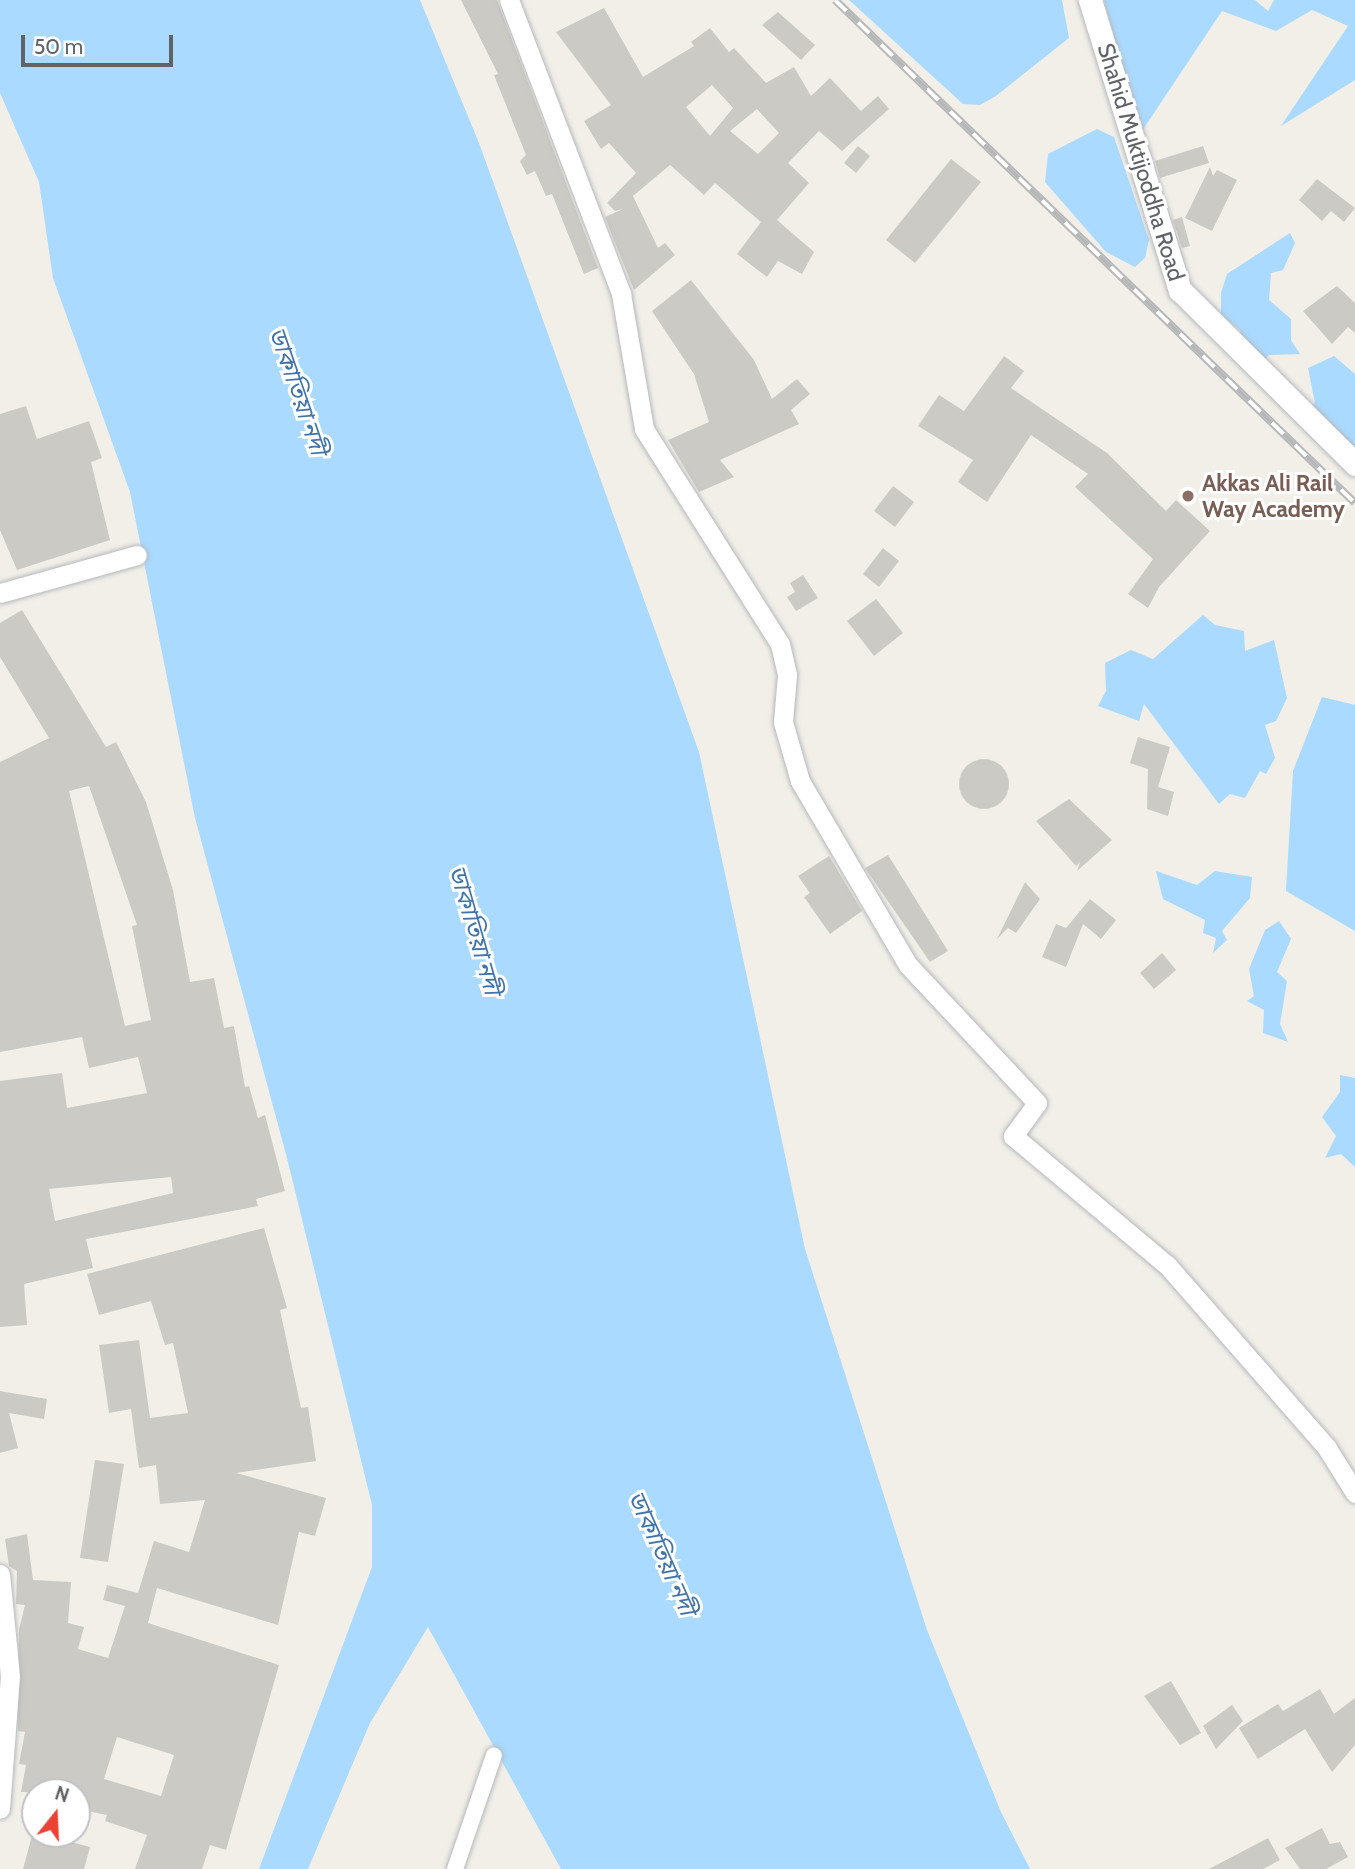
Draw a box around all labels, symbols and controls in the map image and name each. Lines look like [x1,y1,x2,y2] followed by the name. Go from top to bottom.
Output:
[24,21,177,65] scale bar
[34,34,83,59] text: 50 m
[1092,40,1190,284] street label: Shahid Muktijoddha Road
[263,323,333,459] water label: ডাকাতিয়া নদী
[1202,469,1345,523] place label: Akkas Ali Rail Way Academy
[1180,488,1196,504] marker: Akkas Ali Rail Way Academy
[443,862,507,998] water label: ডাকাতিয়া নদী
[622,1486,702,1620] water label: ডাকাতিয়া নদী
[21,1778,91,1848] north arrow
[52,1781,72,1807] text: N

